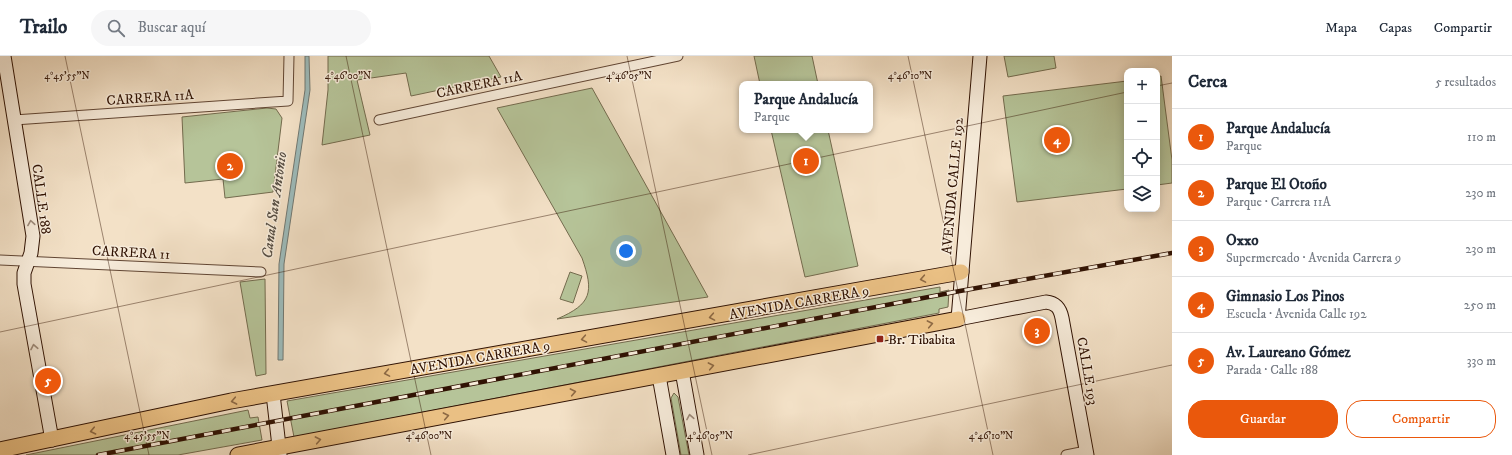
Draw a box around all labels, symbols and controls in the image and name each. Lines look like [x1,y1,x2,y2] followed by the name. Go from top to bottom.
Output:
[91,10,371,46] search box
[20,16,67,39] text: Trailo
[105,17,127,39] icon: search
[137,18,206,37] text: Buscar aquí
[1325,19,1357,37] text: Mapa
[1379,19,1412,37] text: Capas
[1434,19,1492,37] text: Compartir
[435,67,525,103] street label: CARRERA 11A
[1124,68,1160,212] map controls
[1124,68,1160,104] button: +
[44,70,90,82] text: 4°45'55"N
[325,70,371,82] text: 4°46'00"N
[606,70,652,82] text: 4°46'05"N
[888,70,932,82] text: 4°46'10"N
[1188,71,1227,93] text: Cerca
[1435,74,1496,90] text: 5 resultados
[739,81,873,133] popup
[106,86,195,110] street label: CARRERA 11A
[754,90,858,109] text: Parque Andalucía
[1124,104,1160,140] button: −
[754,109,790,125] text: Parque
[938,117,968,255] street label: AVENIDA CALLE 192
[1226,119,1330,138] text: Parque Andalucía
[1044,125,1070,155] pin: 4
[1199,129,1203,145] text: 1
[1467,129,1496,145] text: 110 m
[1226,138,1262,154] text: Parque
[1124,140,1160,176] button: locate
[793,146,819,176] pin: 1
[258,150,291,260] water label: Canal San Antonio
[217,151,243,181] pin: 2
[27,163,55,235] street label: CALLE 188
[1226,175,1327,194] text: Parque El Otoño
[1124,176,1160,212] button: layers
[1198,185,1204,201] text: 2
[1465,185,1496,201] text: 230 m
[1226,194,1331,210] text: Parque · Carrera 11A
[27,220,36,226] one-way arrow
[1226,231,1259,250] text: Oxxo
[616,241,636,261] your location
[1199,241,1203,257] text: 3
[1465,241,1496,257] text: 230 m
[91,242,170,264] street label: CARRERA 11
[1226,250,1401,266] text: Supermercado · Avenida Carrera 9
[920,274,926,283] one-way arrow
[728,282,871,324] street label: AVENIDA CARRERA 9
[1226,287,1344,306] text: Gimnasio Los Pinos
[1197,297,1205,313] text: 4
[1464,297,1496,313] text: 250 m
[1226,306,1367,322] text: Escuela · Avenida Calle 192
[709,313,715,321] one-way arrow
[1024,316,1050,346] pin: 3
[927,320,933,329] one-way arrow
[888,331,955,349] place label: Br. Tibabita
[875,334,885,344] marker: Br. Tibabita
[581,335,587,343] one-way arrow
[1072,336,1102,407] street label: CALLE 193
[409,337,552,379] street label: AVENIDA CARRERA 9
[1226,343,1351,362] text: Av. Laureano Gómez
[31,344,39,350] one-way arrow
[1198,353,1204,369] text: 5
[1467,353,1496,369] text: 330 m
[708,362,714,370] one-way arrow
[1226,362,1318,378] text: Parada · Calle 188
[35,366,61,396] pin: 5
[384,368,390,377] one-way arrow
[570,388,576,397] one-way arrow
[231,396,237,404] one-way arrow
[1188,400,1338,438] button: Guardar
[1346,400,1496,438] button: Compartir
[442,412,449,421] one-way arrow
[686,414,695,420] one-way arrow
[90,427,97,435] one-way arrow
[124,430,170,442] text: 4°45'55"N
[406,430,452,442] text: 4°46'00"N
[687,430,733,442] text: 4°46'05"N
[969,430,1013,442] text: 4°46'10"N
[315,437,321,445] one-way arrow

